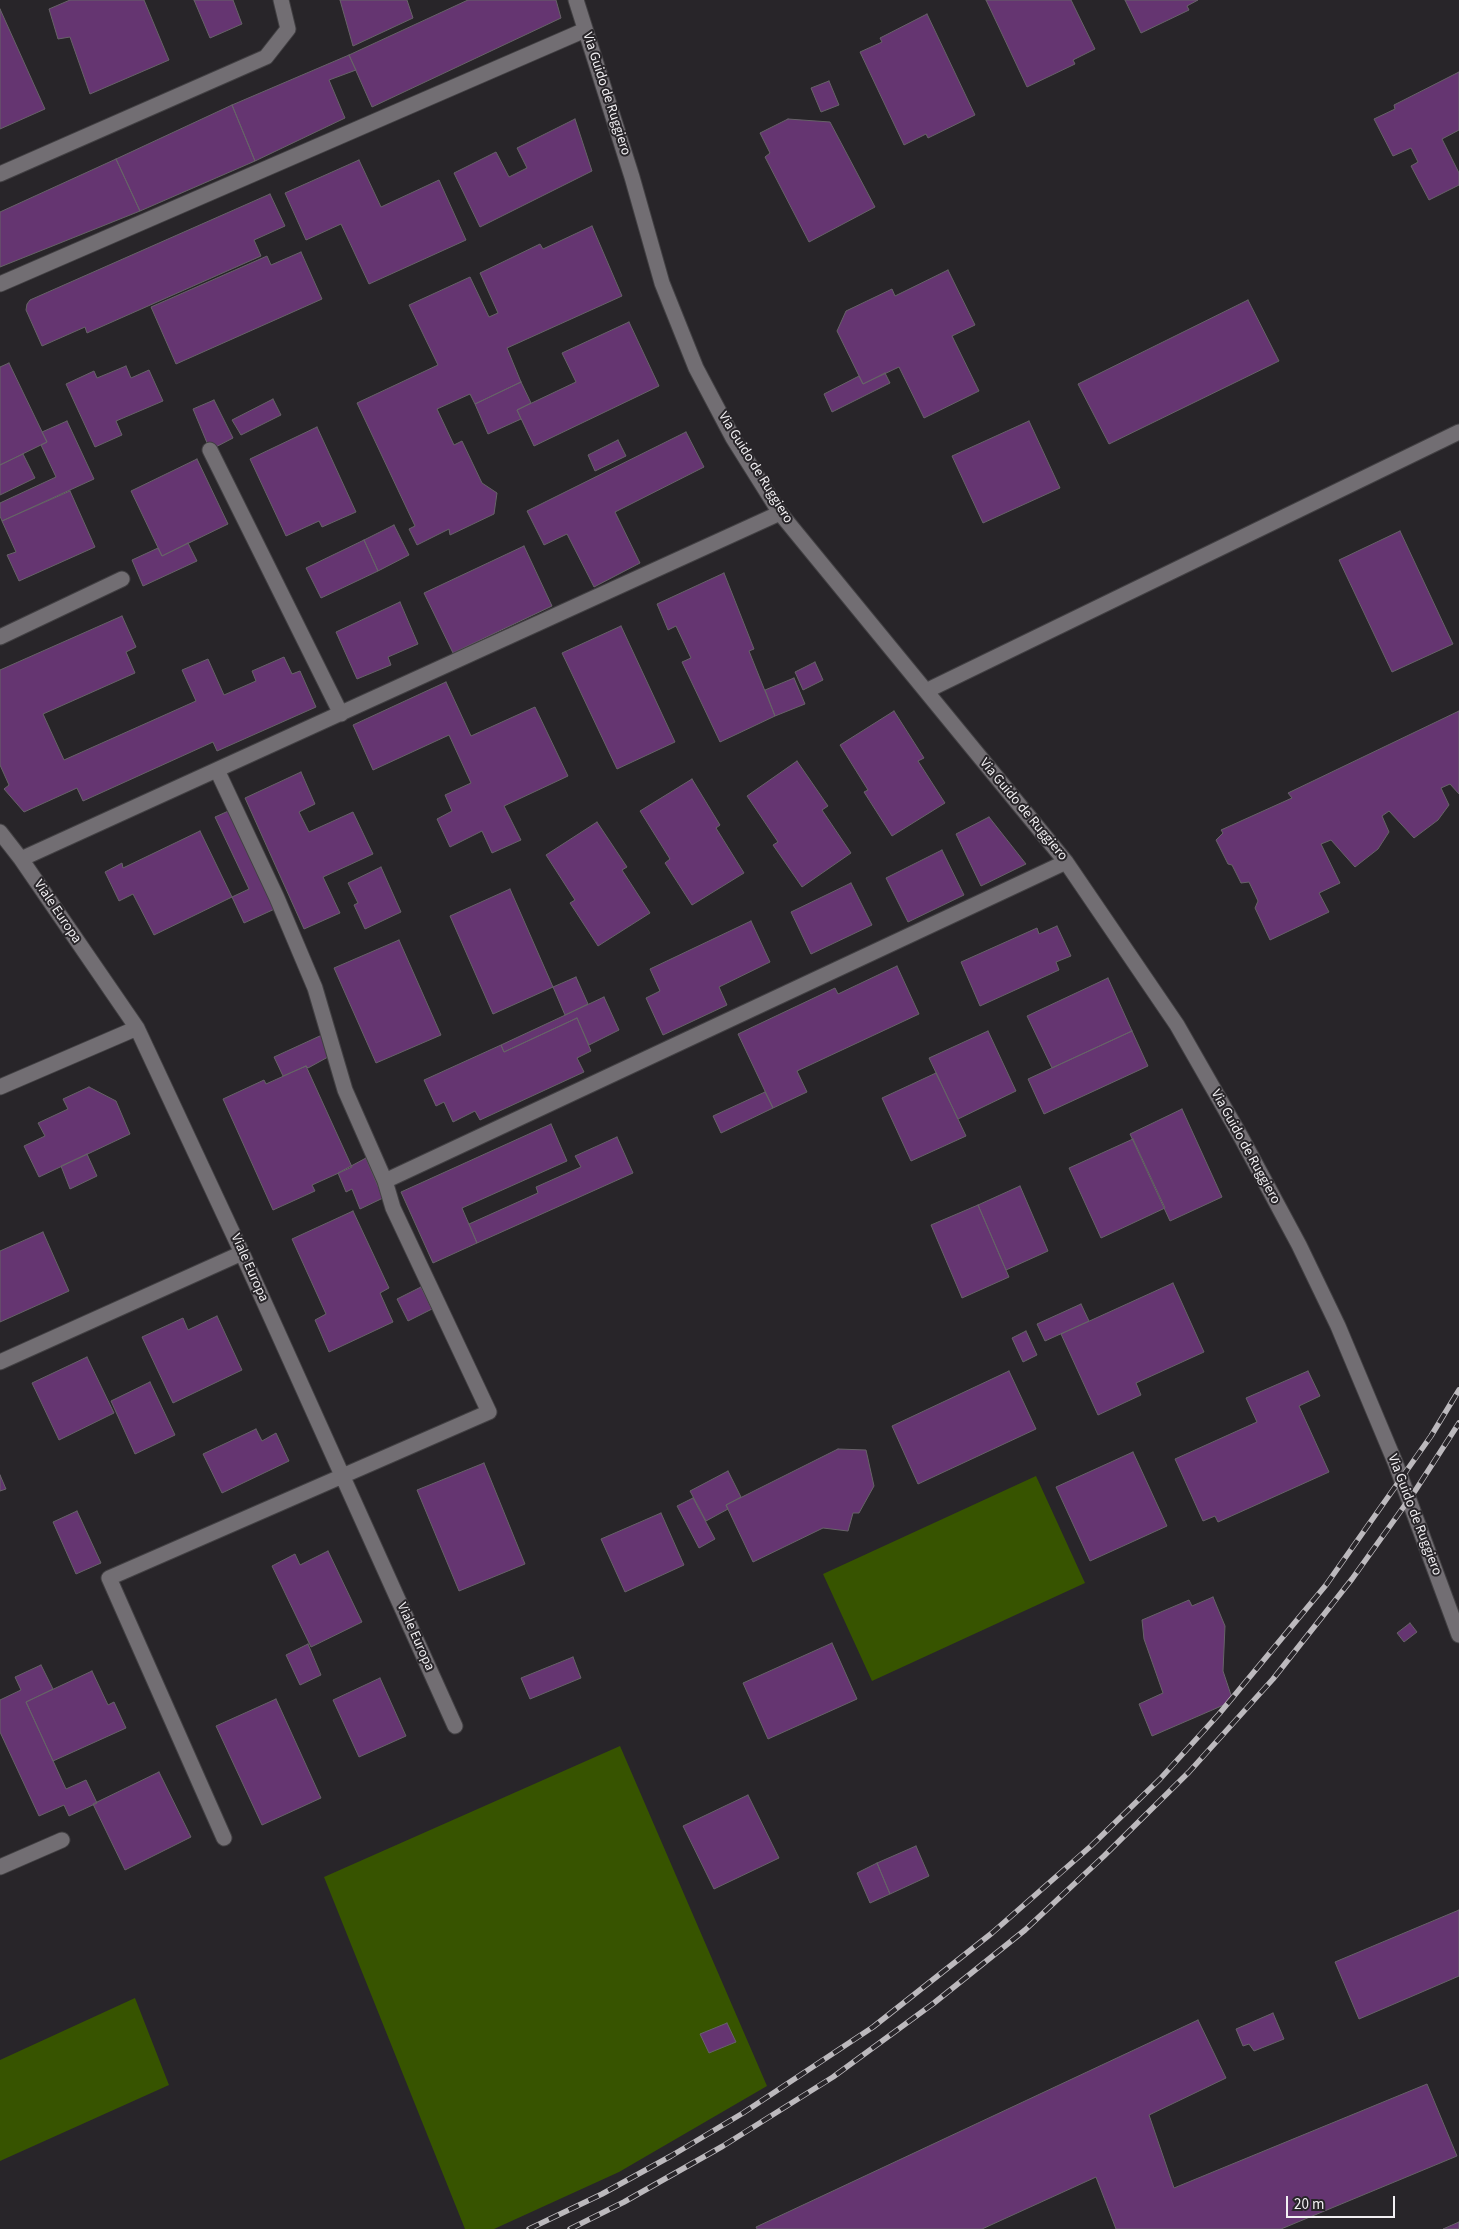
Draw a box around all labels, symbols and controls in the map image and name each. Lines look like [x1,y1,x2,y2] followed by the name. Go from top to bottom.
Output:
[578,30,634,158] street label: Via Guido de Ruggiero
[714,409,796,527] street label: Via Guido de Ruggiero
[975,755,1071,865] street label: Via Guido de Ruggiero
[30,877,84,947] street label: Viale Europa
[1207,1087,1283,1207] street label: Via Guido de Ruggiero
[226,1231,272,1305] street label: Viale Europa
[1383,1452,1445,1578] street label: Via Guido de Ruggiero
[392,1600,438,1674] street label: Viale Europa
[1289,2186,1398,2218] scale bar
[1294,2194,1324,2215] text: 20 m

